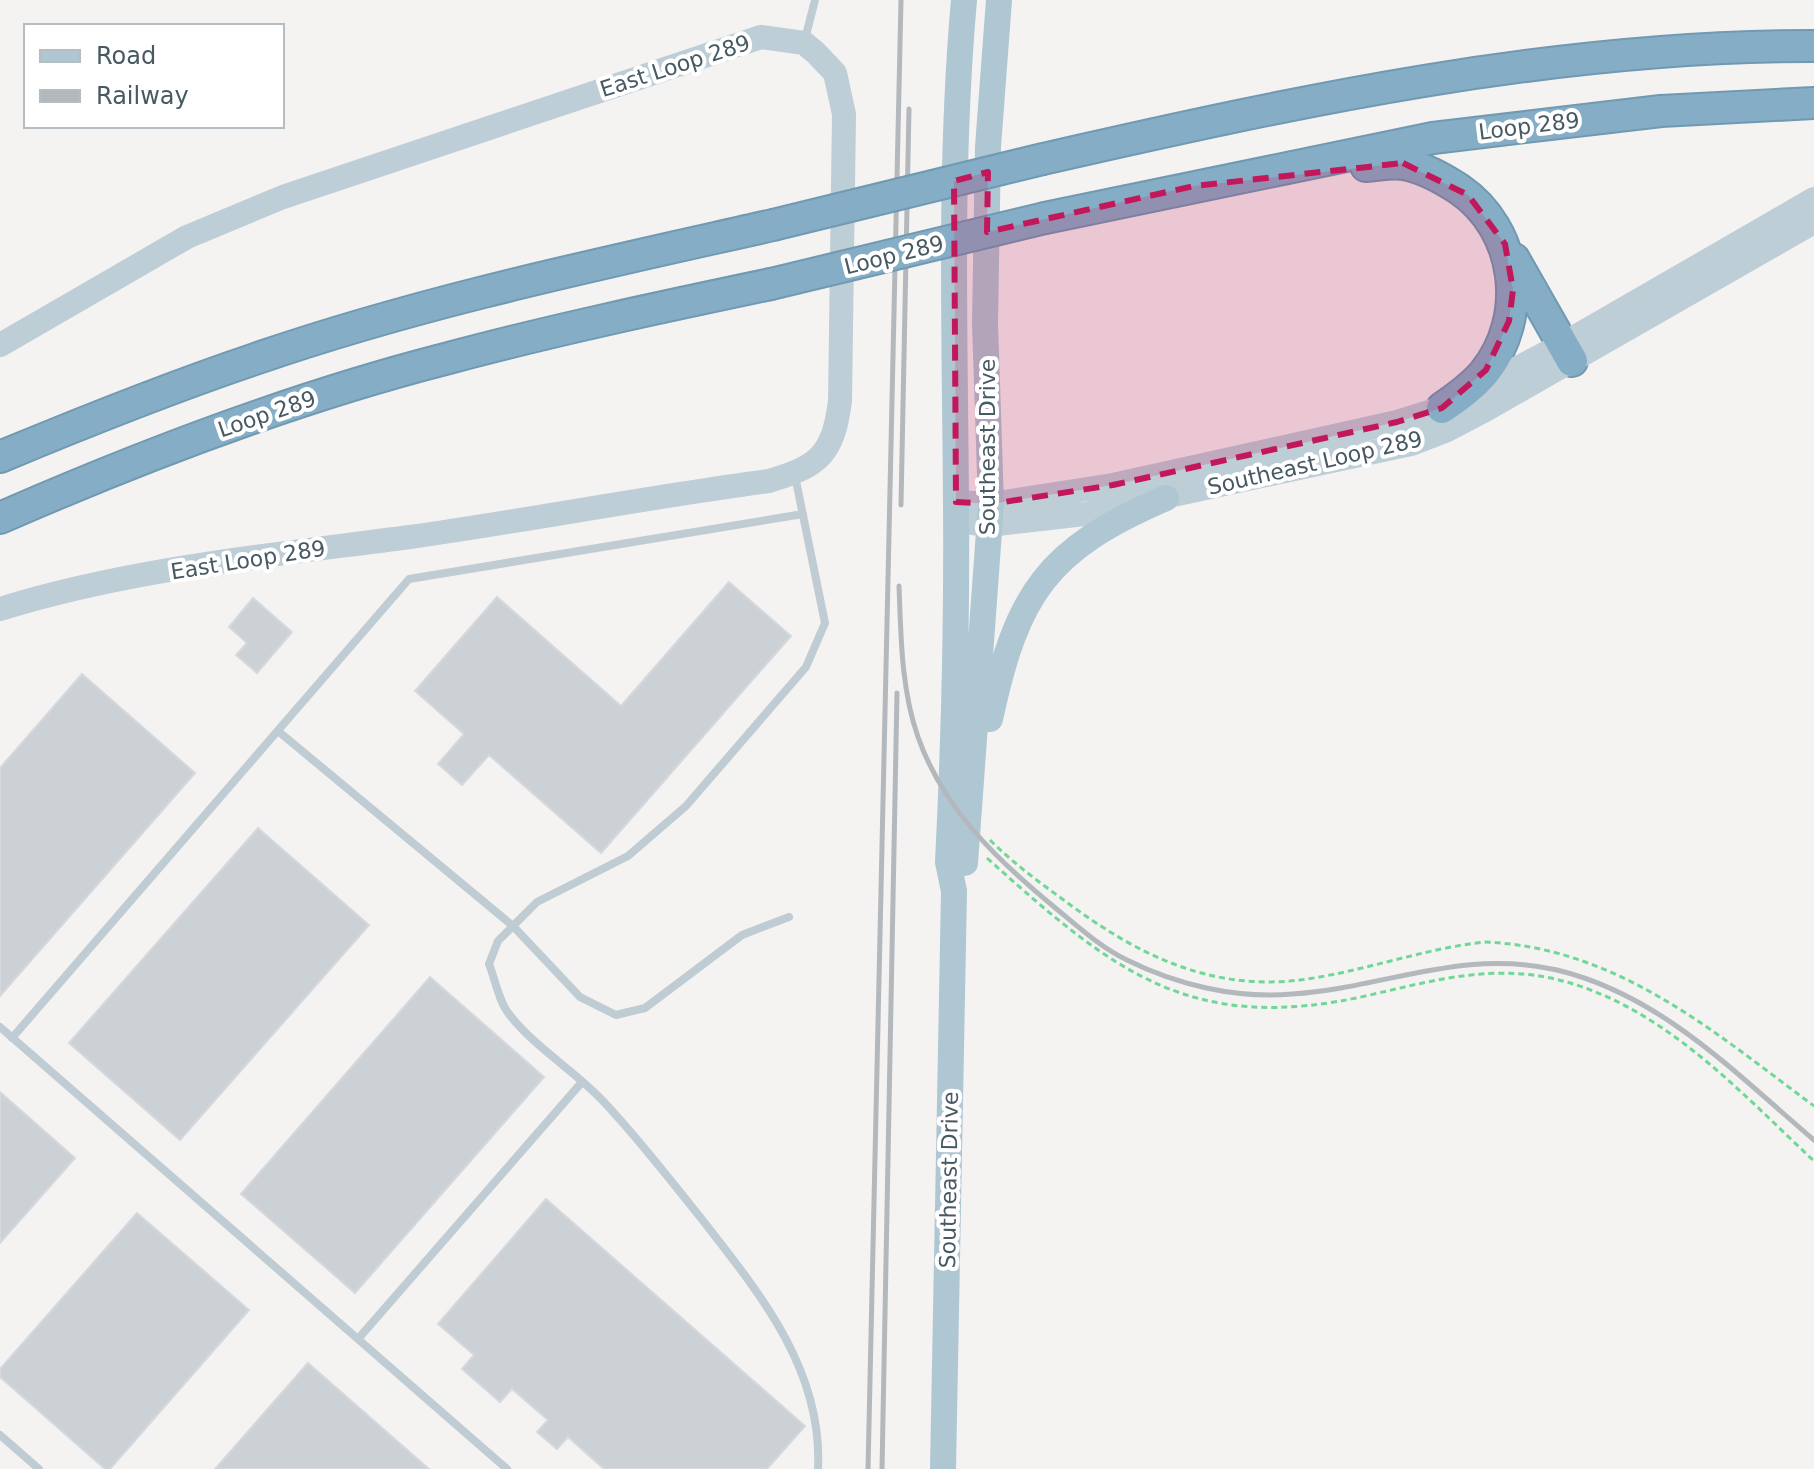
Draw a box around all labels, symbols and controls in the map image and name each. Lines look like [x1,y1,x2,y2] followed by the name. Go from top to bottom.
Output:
[24,24,284,128] legend
[597,30,753,102] street label: East Loop 289
[96,42,156,70] text: Road
[96,82,189,110] text: Railway
[1477,107,1581,145] street label: Loop 289
[842,231,946,279] street label: Loop 289
[975,359,1000,535] street label: Southeast Drive
[215,386,319,442] street label: Loop 289
[1205,426,1425,500] street label: Southeast Loop 289
[169,535,327,585] street label: East Loop 289
[935,1091,963,1269] street label: Southeast Drive

